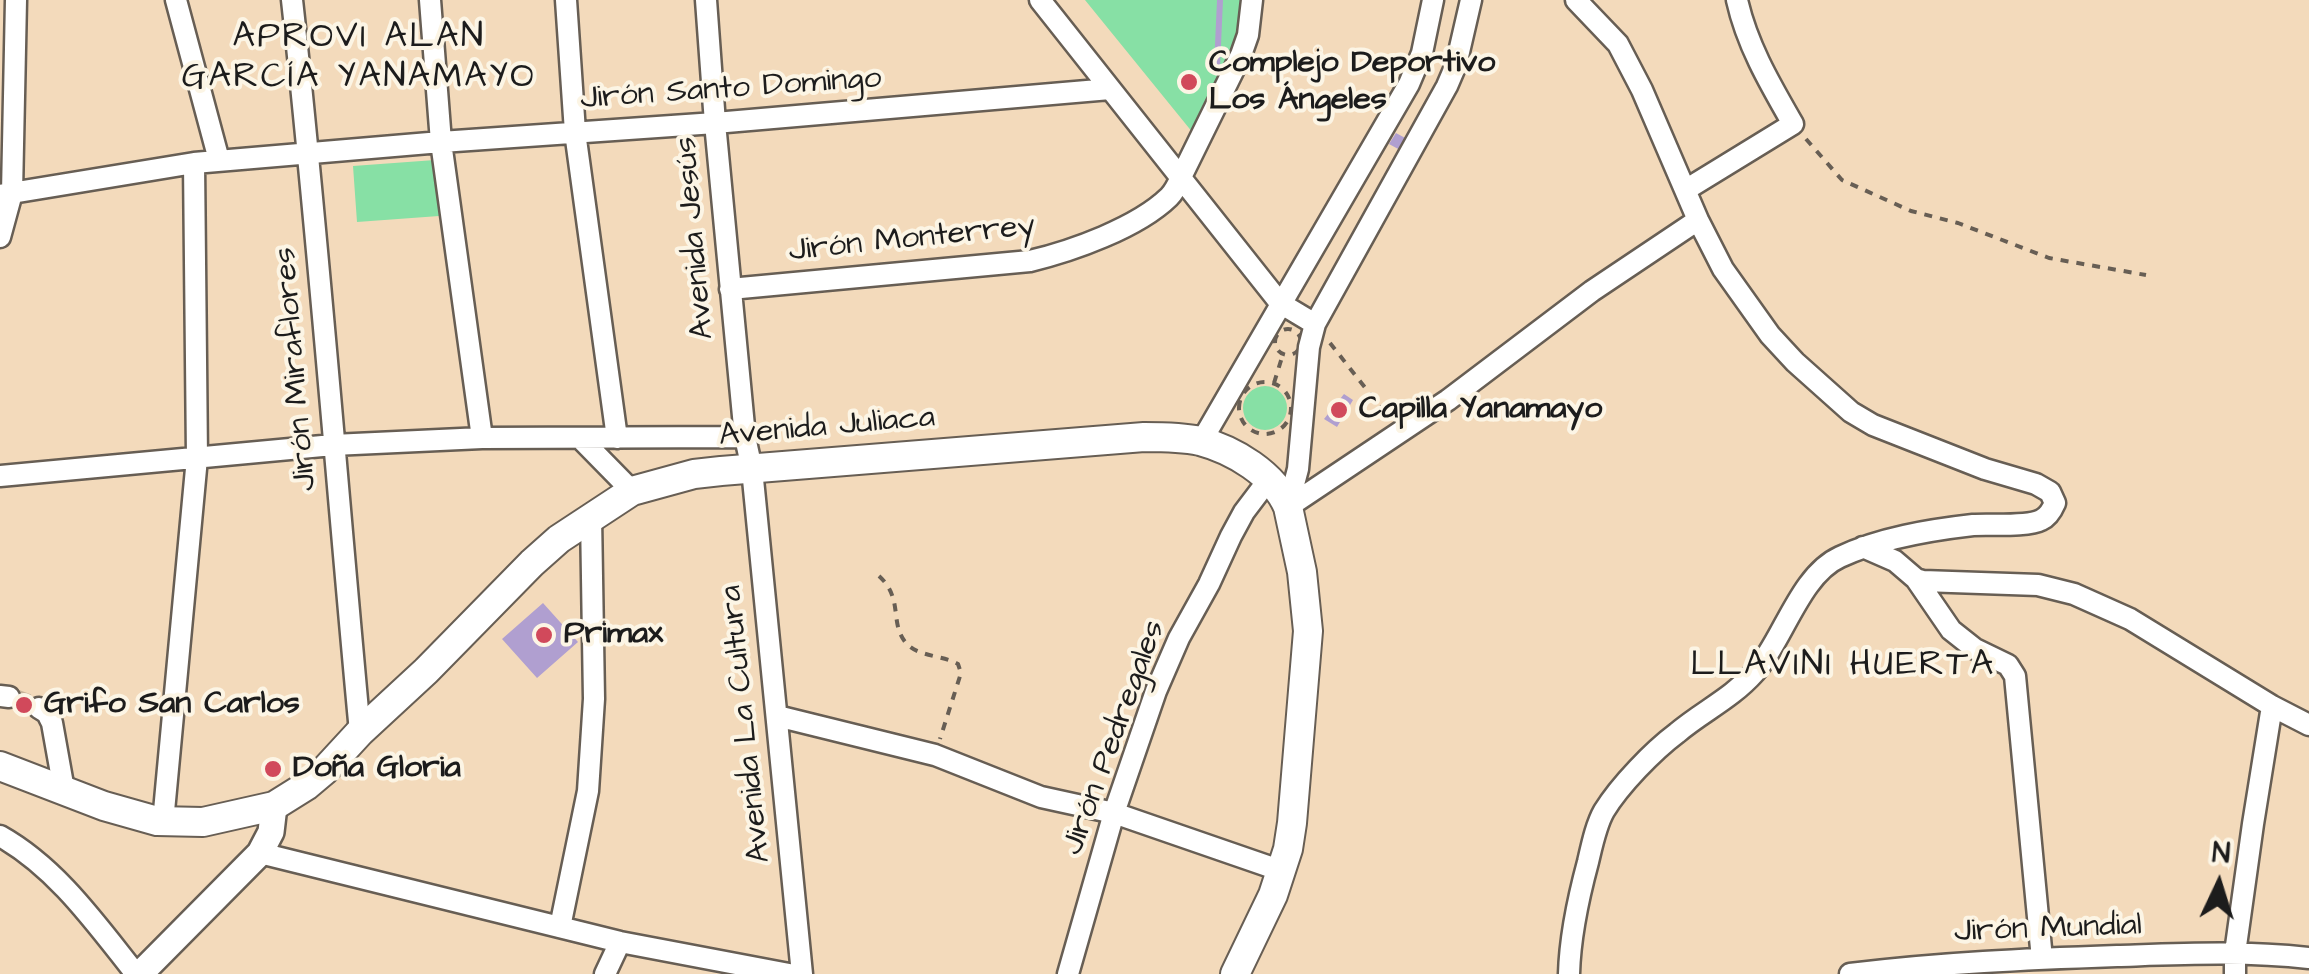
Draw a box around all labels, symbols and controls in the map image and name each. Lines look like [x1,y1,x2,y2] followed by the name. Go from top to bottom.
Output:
[182,18,536,100] district label: APROVI ALAN GARCÍA YANAMAYO
[1209,45,1495,120] place label: Complejo Deportivo Los Ángeles
[579,60,883,120] street label: Jirón Santo Domingo
[1178,71,1200,93] marker: Complejo Deportivo Los Ángeles
[668,135,724,341] street label: Avenida Jesús
[787,208,1037,272] street label: Jirón Monterrey
[267,246,327,492] street label: Jirón Miraflores
[1359,391,1602,429] place label: Capilla Yanamayo
[717,399,937,457] street label: Avenida Juliaca
[1328,399,1350,421] marker: Capilla Yanamayo
[713,583,781,865] street label: Avenida La Cultura
[564,616,663,654] place label: Primax
[1055,616,1175,860] street label: Jirón Pedregales
[533,624,555,646] marker: Primax
[1690,646,1996,688] district label: LLAVINI HUERTA
[44,686,300,724] place label: Grifo San Carlos
[13,694,35,716] marker: Grifo San Carlos
[293,750,461,788] place label: Doña Gloria
[262,758,284,780] marker: Doña Gloria
[2169,834,2269,934] north arrow
[2211,834,2231,874] text: N
[1954,908,2142,952] street label: Jirón Mundial

